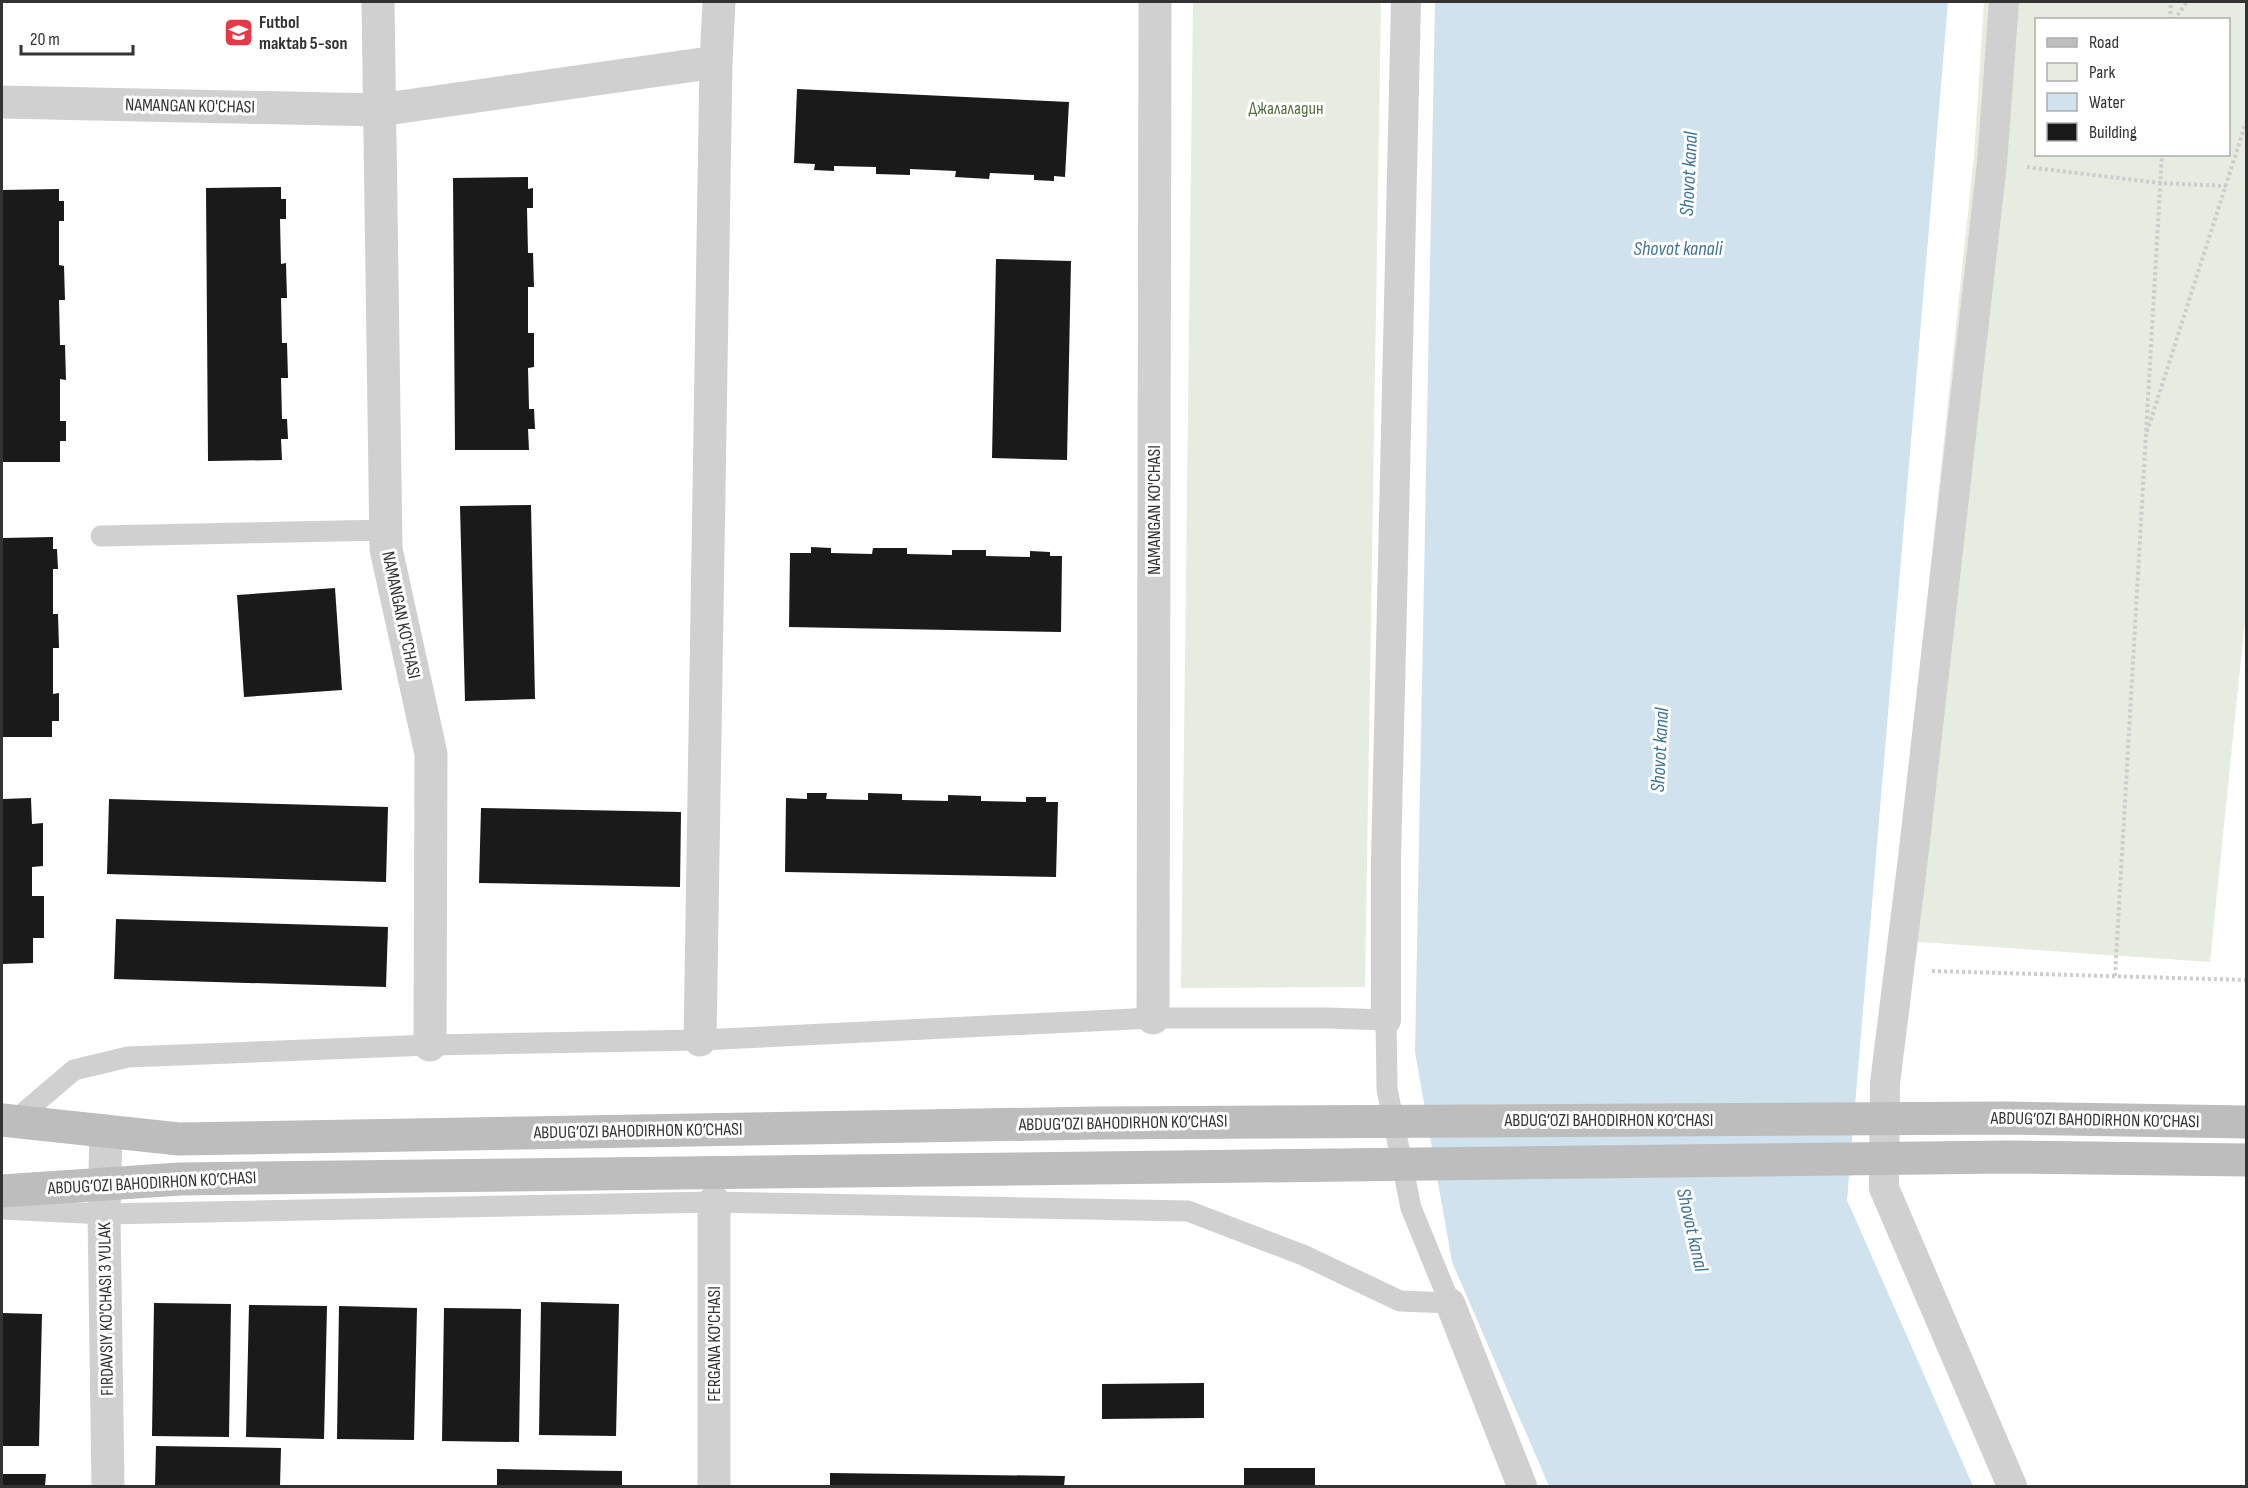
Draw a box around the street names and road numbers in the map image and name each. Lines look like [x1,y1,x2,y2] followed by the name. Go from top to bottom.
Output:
[125,94,255,118] street label: NAMANGAN KO'CHASI
[1144,445,1165,575] street label: NAMANGAN KO'CHASI
[377,549,425,681] street label: NAMANGAN KO'CHASI
[1989,1108,2200,1132] street label: ABDUG’OZI BAHODIRHON KO’CHASI
[1504,1110,1713,1131] street label: ABDUG’OZI BAHODIRHON KO’CHASI
[1017,1111,1228,1135] street label: ABDUG’OZI BAHODIRHON KO’CHASI
[532,1119,743,1143] street label: ABDUG’OZI BAHODIRHON KO’CHASI
[46,1167,257,1199] street label: ABDUG’OZI BAHODIRHON KO’CHASI
[94,1221,118,1396] street label: FIRDAVSIY KO'CHASI 3 YULAK
[704,1286,725,1402] street label: FERGANA KO'CHASI

